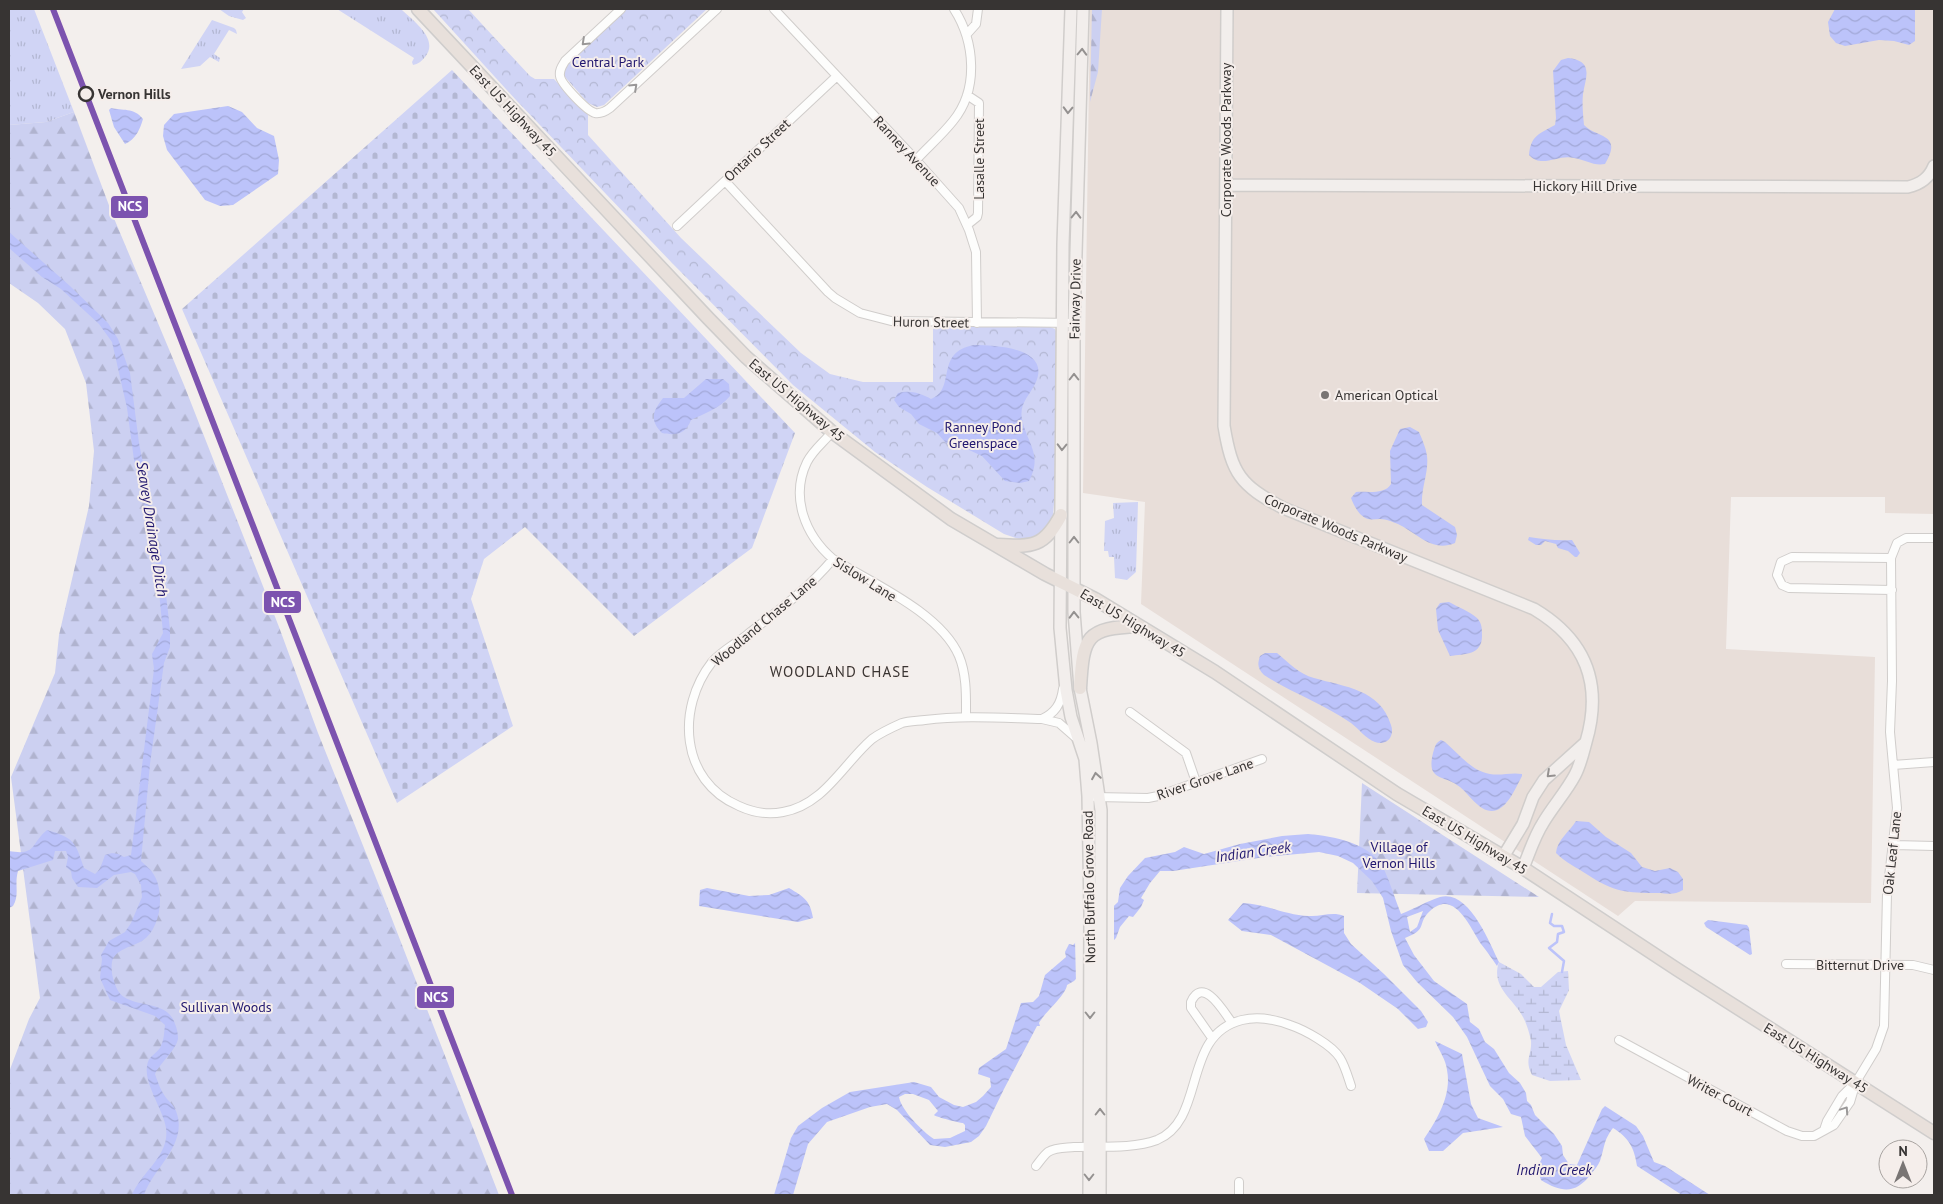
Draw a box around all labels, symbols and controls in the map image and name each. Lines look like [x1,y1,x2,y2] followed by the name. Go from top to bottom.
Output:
[582,36,591,45] one-way arrow
[1077,48,1087,56] one-way arrow
[572,53,644,71] park label: Central Park
[466,61,560,161] street label: East US Highway 45
[1217,62,1235,217] street label: Corporate Woods Parkway
[628,84,637,93] one-way arrow
[97,85,171,103] place label: Vernon Hills
[78,86,94,102] marker: Vernon Hills
[1062,106,1073,114] one-way arrow
[870,112,944,190] street label: Ranney Avenue
[720,114,794,185] street label: Ontario Street
[970,118,988,200] street label: Lasalle Street
[1533,177,1637,195] street label: Hickory Hill Drive
[110,195,149,219] line badge: NCS
[118,197,142,215] text: NCS
[1071,210,1082,218] one-way arrow
[1065,258,1085,340] street label: Fairway Drive
[893,312,970,332] street label: Huron Street
[745,355,849,445] street label: East US Highway 45
[1069,373,1079,380] one-way arrow
[1335,386,1438,404] place label: American Optical
[1319,389,1331,401] marker: American Optical
[944,418,1022,452] park label: Ranney Pond Greenspace
[1057,444,1067,452] one-way arrow
[132,460,173,598] water label: Seavey Drainage Ditch
[1261,490,1411,567] street label: Corporate Woods Parkway
[1069,535,1079,543] one-way arrow
[830,553,900,605] street label: Sislow Lane
[708,572,820,670] street label: Woodland Chase Lane
[1077,584,1189,662] street label: East US Highway 45
[263,590,302,614] line badge: NCS
[271,593,295,611] text: NCS
[1069,611,1079,619] one-way arrow
[770,662,910,681] district label: WOODLAND CHASE
[1154,754,1256,804] street label: River Grove Lane
[1547,768,1556,777] one-way arrow
[1092,772,1102,780] one-way arrow
[1419,801,1531,879] street label: East US Highway 45
[1079,810,1099,964] street label: North Buffalo Grove Road
[1879,810,1905,896] street label: Oak Leaf Lane
[1214,837,1293,866] water label: Indian Creek
[1362,838,1435,872] park label: Village of Vernon Hills
[1816,956,1904,974] street label: Bitternut Drive
[416,985,455,1009] line badge: NCS
[424,988,448,1006] text: NCS
[180,998,272,1016] park label: Sullivan Woods
[1085,1012,1095,1019] one-way arrow
[1760,1019,1872,1097] street label: East US Highway 45
[1684,1070,1756,1120] street label: Writer Court
[1839,1106,1848,1115] one-way arrow
[1095,1107,1105,1115] one-way arrow
[1878,1139,1928,1189] north arrow
[1898,1142,1908,1160] text: N
[1516,1160,1593,1179] water label: Indian Creek
[1084,1174,1094,1182] one-way arrow

